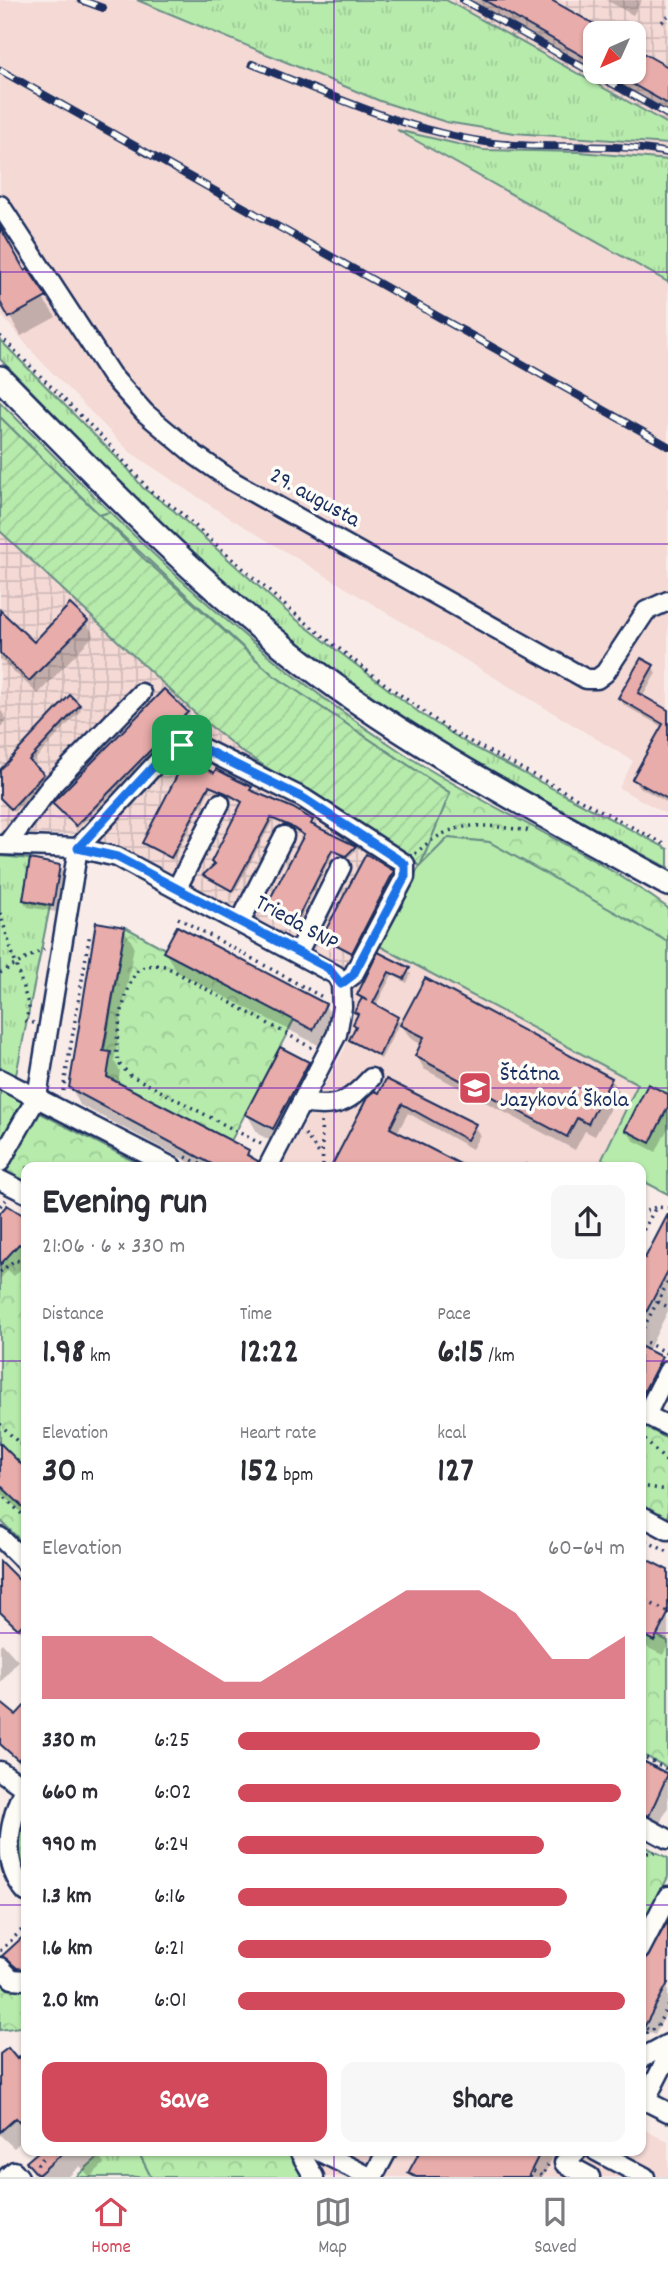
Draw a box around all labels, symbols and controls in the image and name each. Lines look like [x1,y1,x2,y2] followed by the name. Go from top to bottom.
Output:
[583,21,646,84] north arrow
[583,21,646,84] map controls
[263,460,366,538] street label: 29. augusta
[152,715,212,775] pin
[163,726,201,764] icon: arrive
[248,888,344,960] street label: Trieda SNP
[500,1059,630,1118] place label: Štátna Jazyková Škola
[456,1069,494,1107] school or university icon: Štátna Jazyková Škola
[42,1177,207,1232] text: Evening run
[551,1185,625,1259] button: share
[42,1231,185,1264] text: 21:06 · 6 × 330 m
[42,1302,104,1329] text: Distance
[240,1302,272,1329] text: Time
[437,1302,471,1329] text: Pace
[42,1329,86,1379] text: 1.98
[240,1329,299,1379] text: 12:22
[437,1329,484,1379] text: 6:15
[86,1344,111,1371] text: km
[484,1344,515,1371] text: /km
[42,1421,108,1448] text: Elevation
[240,1421,316,1448] text: Heart rate
[437,1421,466,1448] text: kcal
[42,1448,77,1498] text: 30
[240,1448,279,1498] text: 152
[437,1448,474,1498] text: 127
[77,1463,94,1490] text: m
[279,1463,313,1490] text: bpm
[42,1533,122,1566] text: Elevation
[548,1533,625,1566] text: 60–64 m
[42,1725,96,1758] text: 330 m
[154,1725,190,1758] text: 6:25
[42,1777,98,1810] text: 660 m
[154,1777,192,1810] text: 6:02
[42,1829,97,1862] text: 990 m
[154,1829,189,1862] text: 6:24
[42,1881,92,1914] text: 1.3 km
[154,1881,185,1914] text: 6:16
[42,1933,93,1966] text: 1.6 km
[154,1933,184,1966] text: 6:21
[42,1985,99,2018] text: 2.0 km
[154,1985,187,2018] text: 6:01
[42,2062,327,2142] button: Save
[341,2062,625,2142] button: Share
[91,2193,131,2262] tab: Home
[314,2193,352,2262] tab: Map
[534,2193,577,2262] tab: Saved

